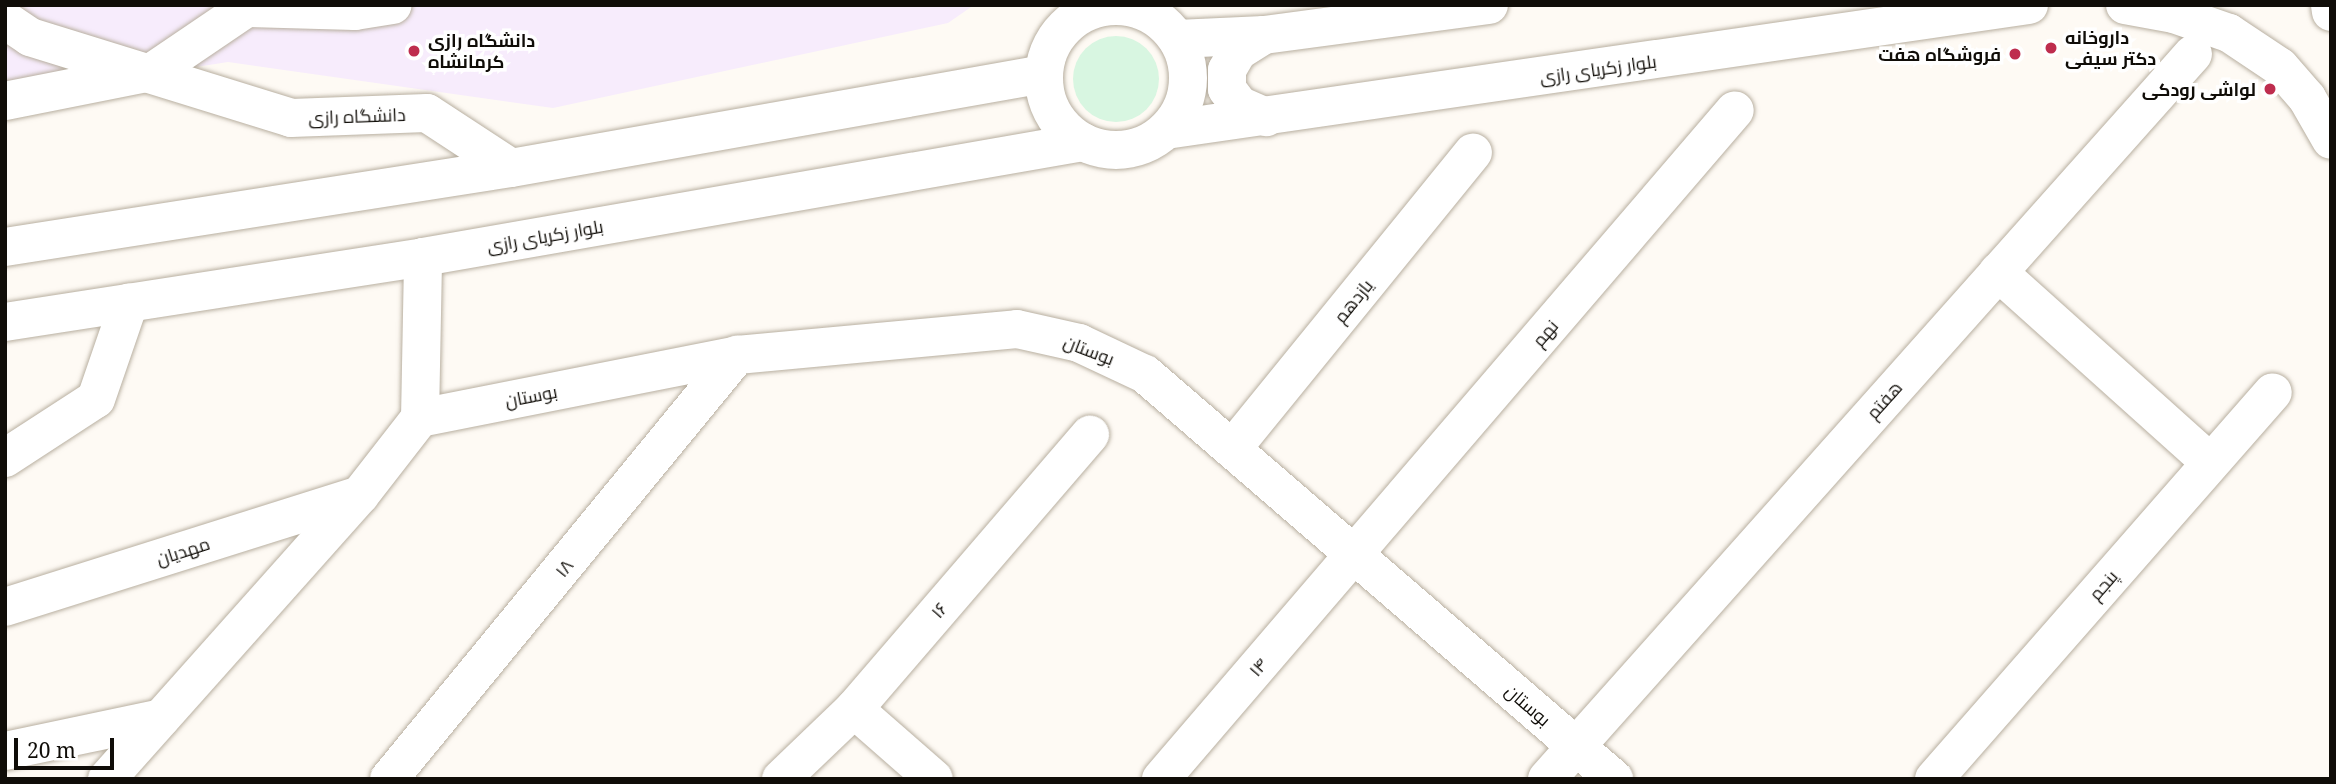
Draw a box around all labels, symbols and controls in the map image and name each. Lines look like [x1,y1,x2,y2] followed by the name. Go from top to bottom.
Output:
[2065,27,2156,70] place label: داروخانه دکتر سیفی
[428,30,535,72] place label: دانشگاه رازی کرمانشاه
[2043,40,2059,56] marker: داروخانه دکتر سیفی
[406,43,422,59] marker: دانشگاه رازی کرمانشاه
[1878,43,2001,65] place label: فروشگاه هفت
[2007,46,2023,62] marker: فروشگاه هفت
[1538,50,1658,88] street label: بلوار زکریای رازی
[2142,78,2256,100] place label: لواشی رودکی
[2262,81,2278,97] marker: لواشی رودکی
[308,104,406,128] street label: دانشگاه رازی
[485,215,605,257] street label: بلوار زکریای رازی
[1329,275,1377,327] street label: یازدهم
[1527,315,1563,351] street label: نهم
[1061,330,1117,370] street label: بوستان
[1862,377,1906,423] street label: هفتم
[503,380,559,412] street label: بوستان
[153,532,213,570] street label: مهدیان
[550,555,578,581] street label: ۱۸
[2084,566,2122,604] street label: پنجم
[926,598,952,622] street label: ۱۶
[1244,653,1272,681] street label: ۱۴
[1501,680,1555,730] street label: بوستان
[18,724,117,768] scale bar
[27,736,76,764] text: 20 m

